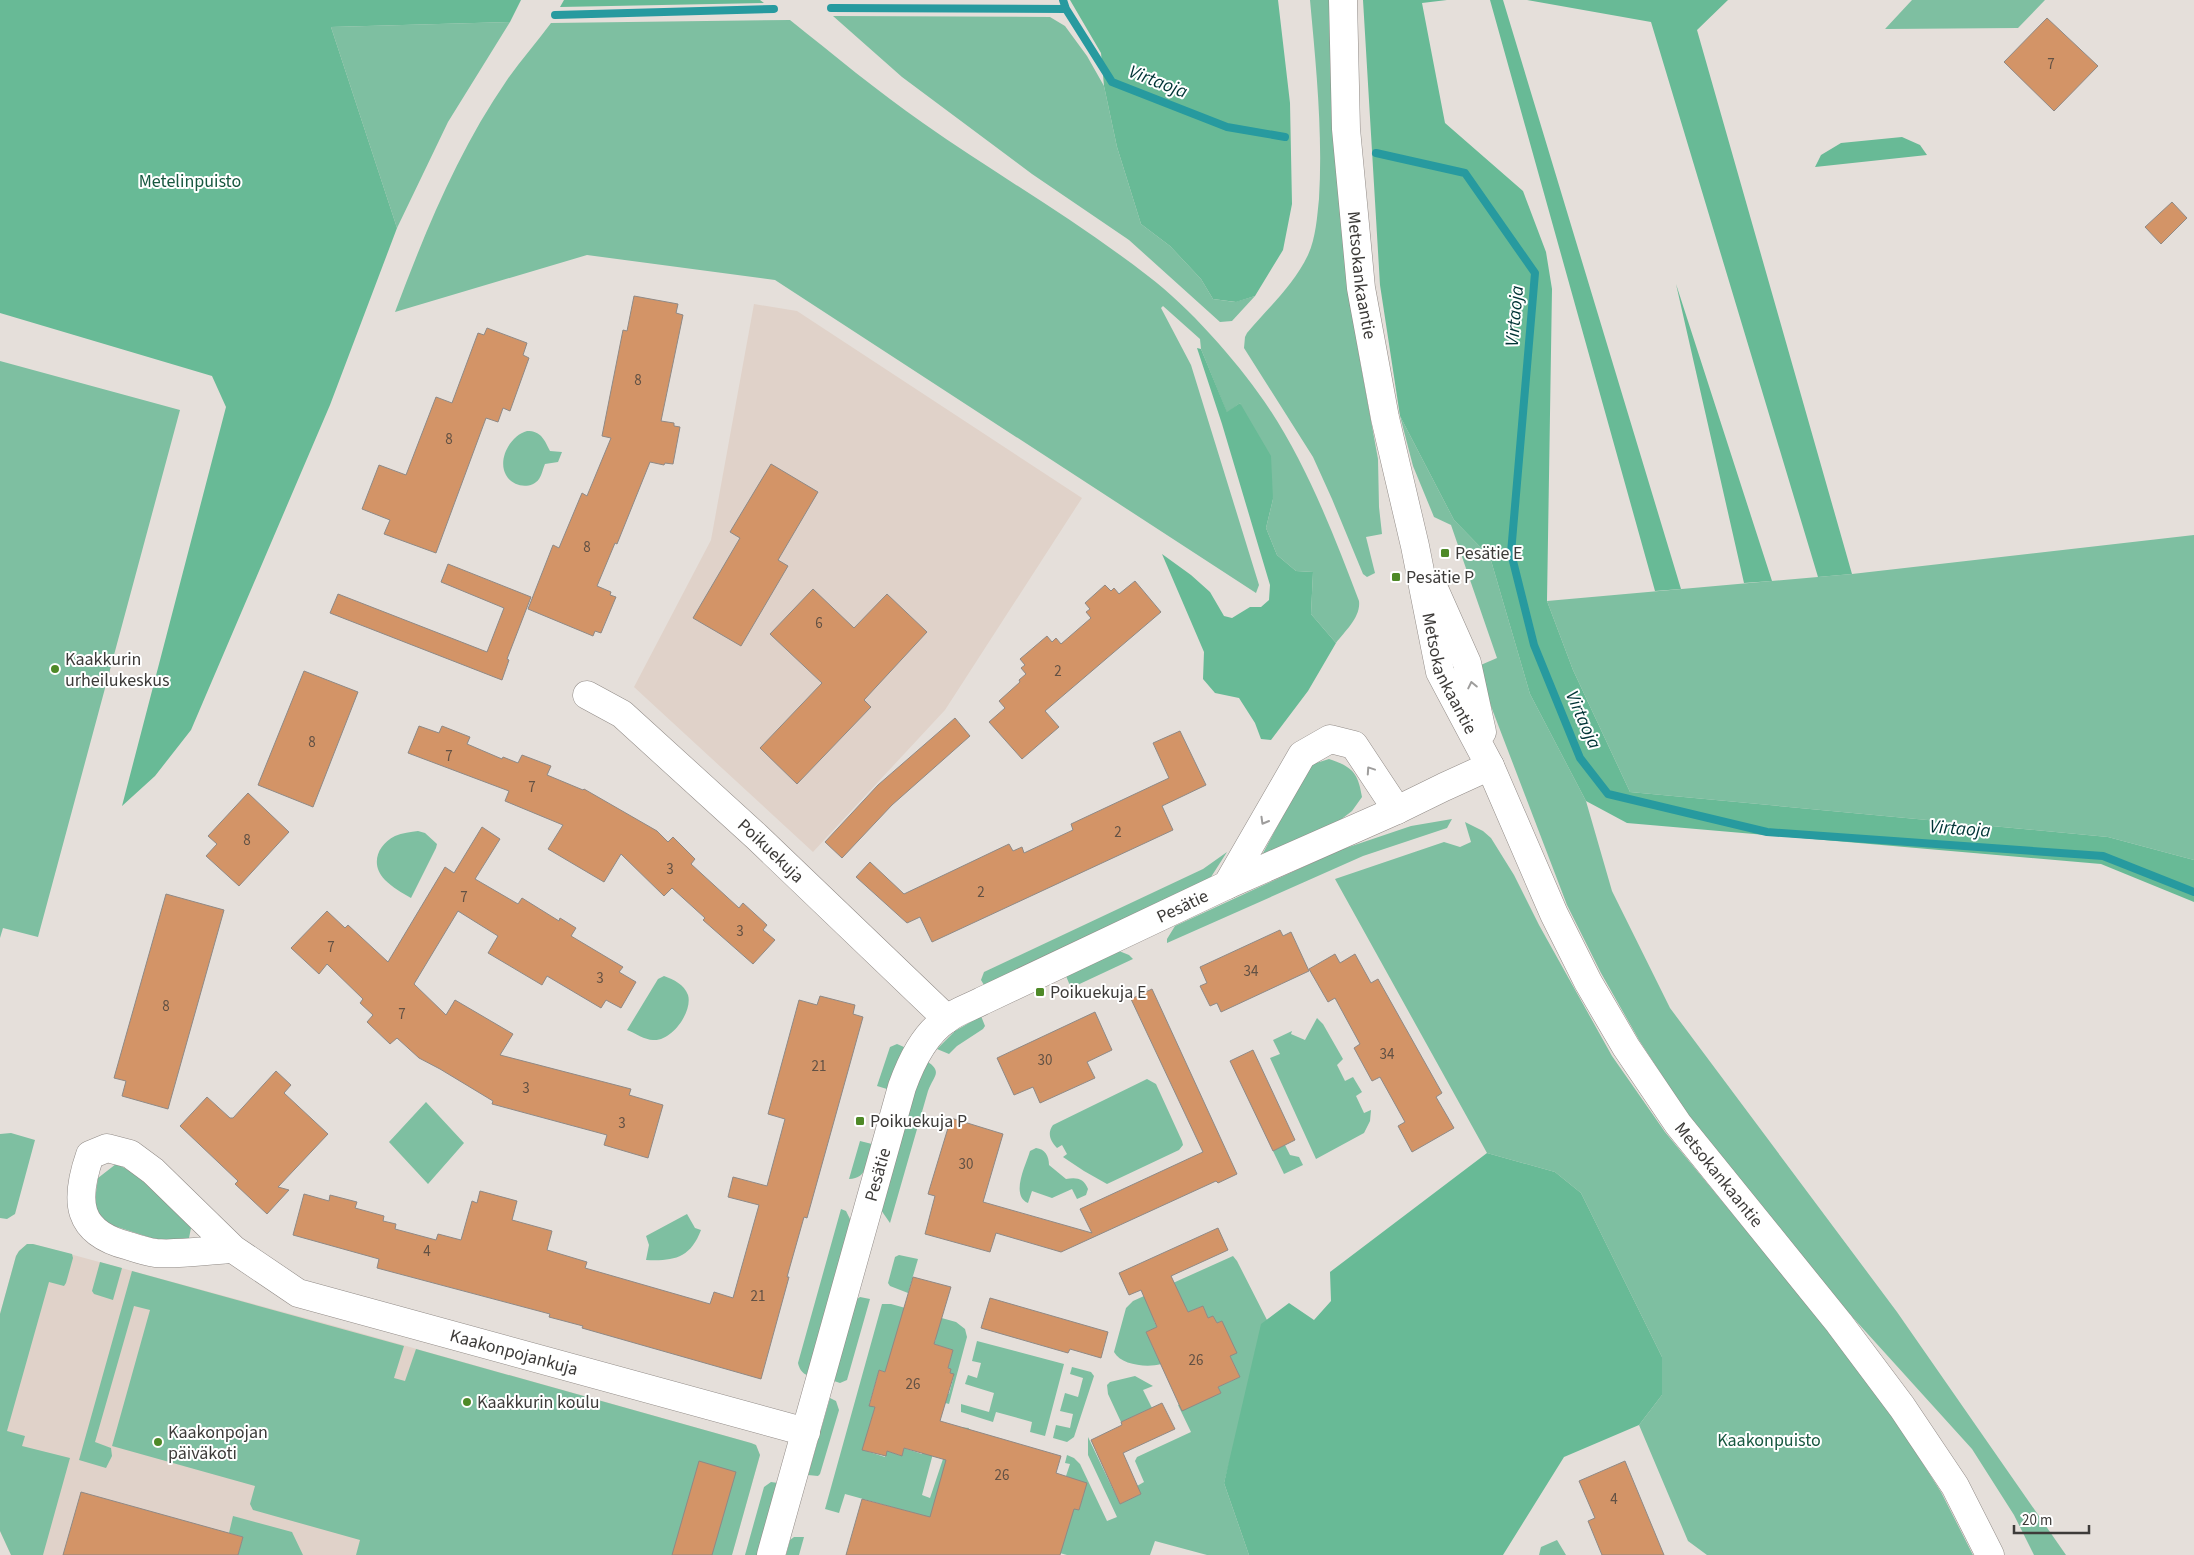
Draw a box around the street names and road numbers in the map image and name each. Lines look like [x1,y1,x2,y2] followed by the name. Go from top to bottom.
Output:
[1341,210,1383,341] street label: Metsokankaantie
[1416,610,1483,739] street label: Metsokankaantie
[732,813,810,888] street label: Poikuekuja
[1152,883,1212,929] street label: Pesätie
[1669,1117,1769,1233] street label: Metsokankaantie
[858,1145,897,1204] street label: Pesätie
[447,1323,581,1382] street label: Kaakonpojankuja

